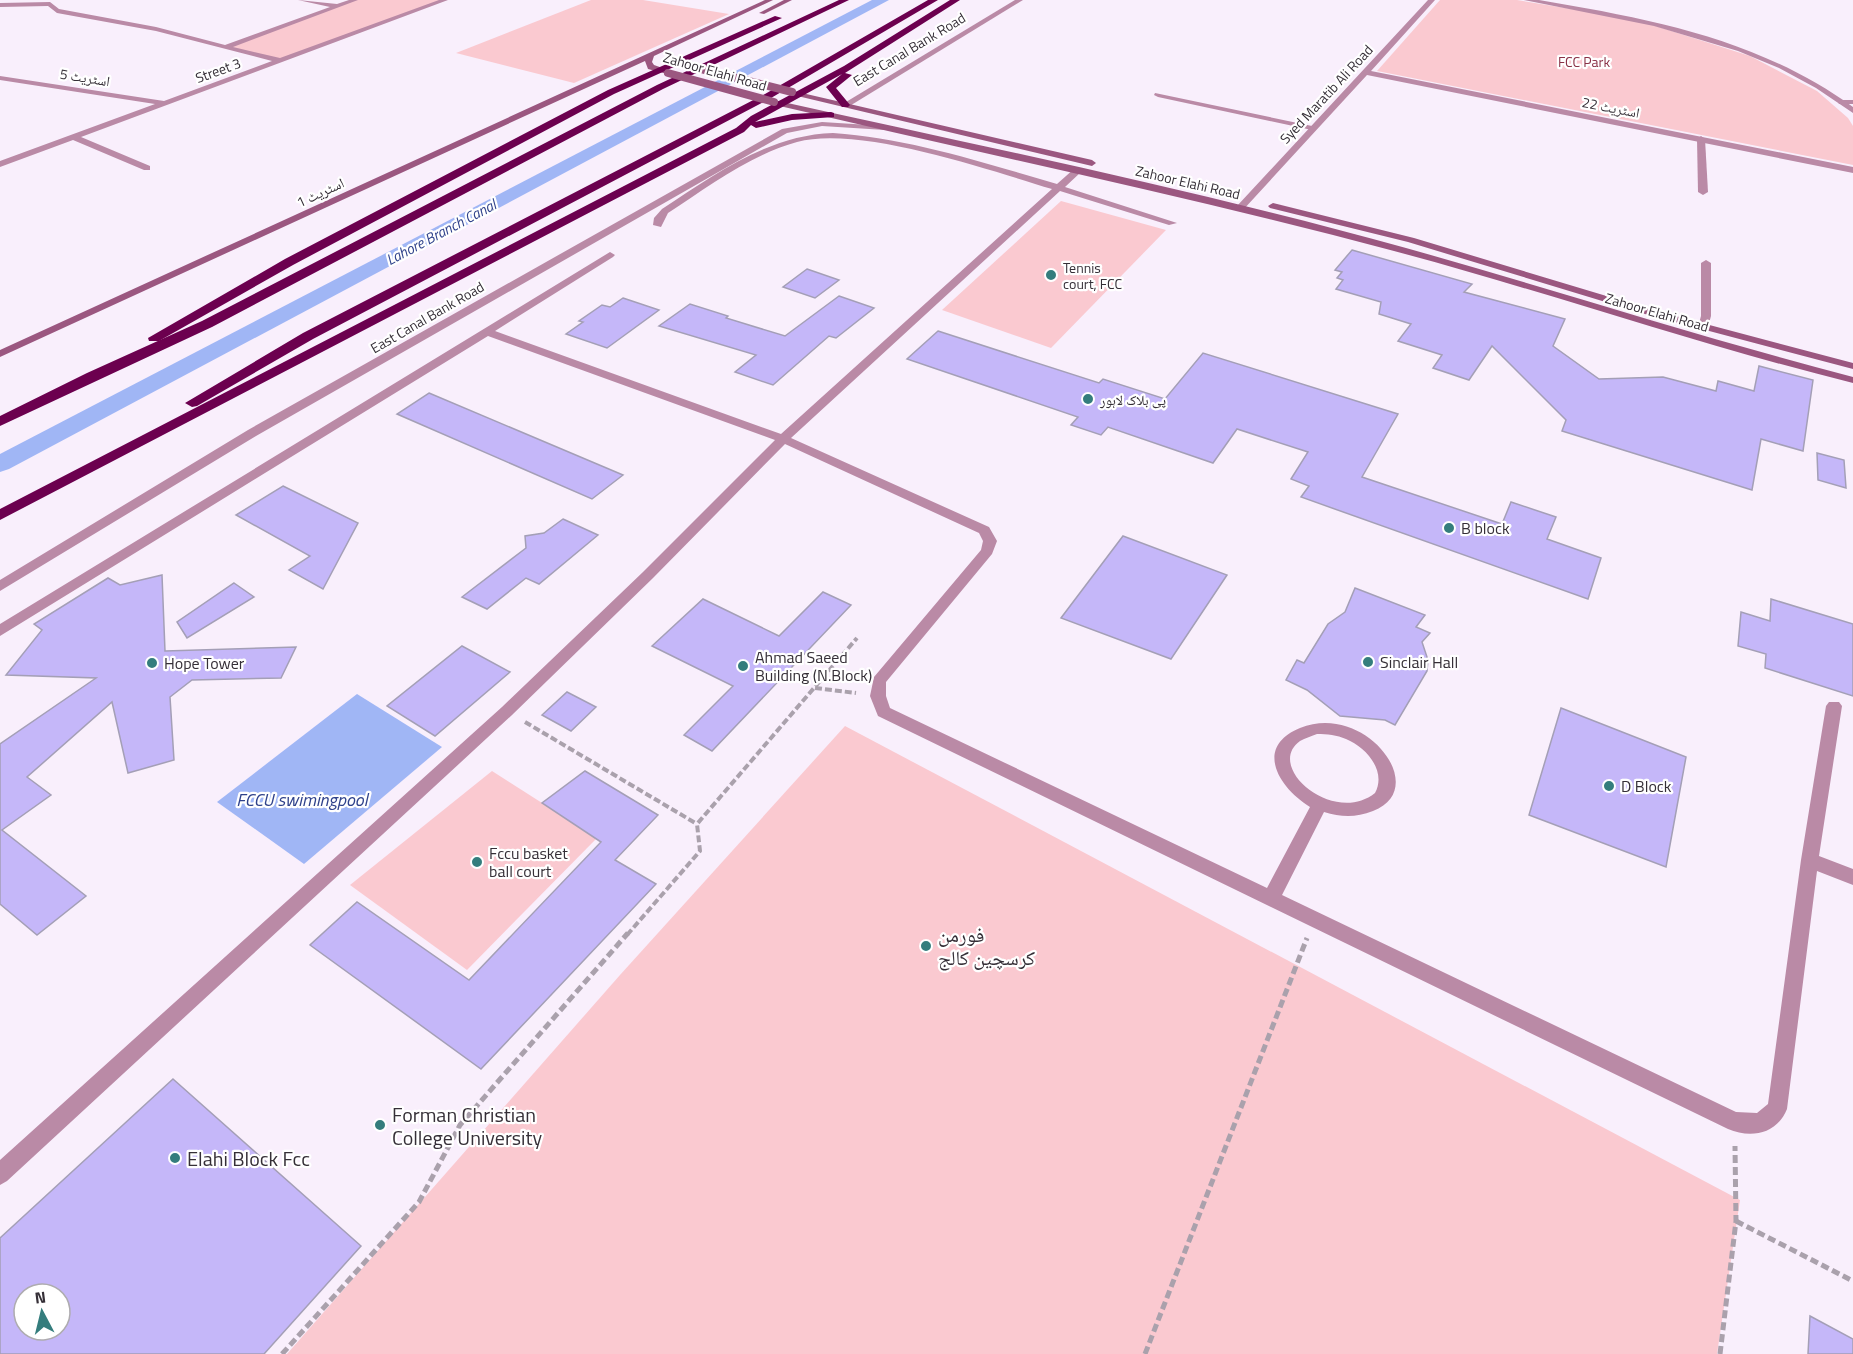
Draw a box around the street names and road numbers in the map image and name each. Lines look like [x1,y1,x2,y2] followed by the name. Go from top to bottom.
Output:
[849,7,969,91] street label: East Canal Bank Road
[1274,40,1378,148] street label: Syed Maratib Ali Road
[661,46,769,96] street label: Zahoor Elahi Road
[192,52,244,88] street label: Street 3
[58,63,112,91] street label: اسٹریٹ 5
[1580,91,1642,123] street label: اسٹریٹ 22
[1134,160,1242,204] street label: Zahoor Elahi Road
[293,172,347,212] street label: اسٹریٹ 1
[366,276,488,358] street label: East Canal Bank Road
[1603,287,1711,337] street label: Zahoor Elahi Road

